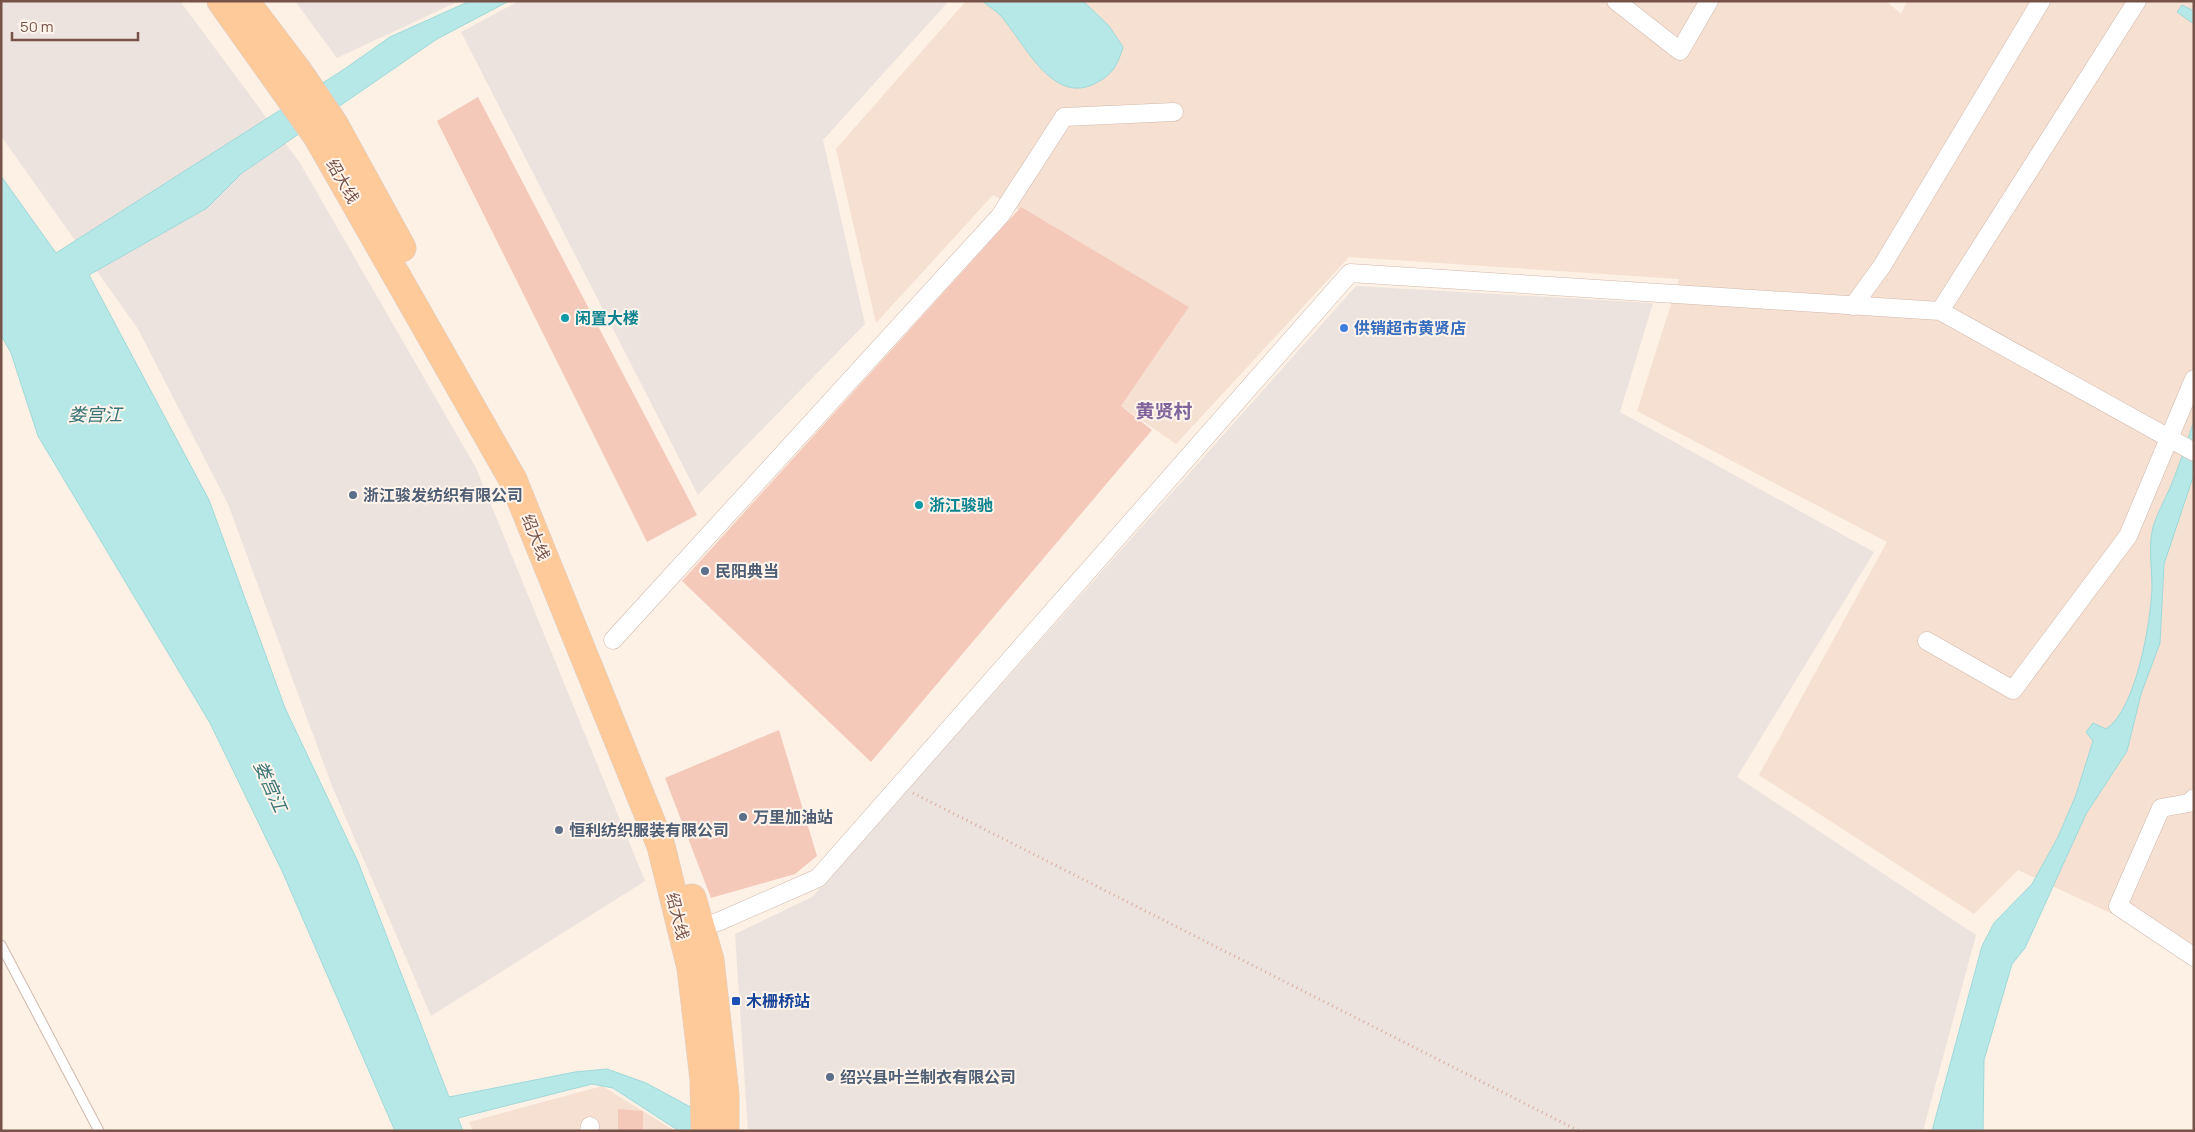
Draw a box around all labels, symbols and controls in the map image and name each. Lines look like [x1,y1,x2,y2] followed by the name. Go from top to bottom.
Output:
[12,10,139,42] scale bar
[20,16,54,37] text: 50 m
[321,155,365,207] street label: 绍大线
[575,307,639,329] place label: 闲置大楼
[559,312,571,324] marker: 闲置大楼
[1354,317,1466,339] place label: 供销超市黄贤店
[1338,322,1350,334] marker: 供销超市黄贤店
[1135,398,1193,424] district label: 黄贤村
[68,402,124,426] water label: 娄宫江
[363,484,523,506] place label: 浙江骏发纺织有限公司
[347,489,359,501] marker: 浙江骏发纺织有限公司
[929,494,993,516] place label: 浙江骏驰
[913,499,925,511] marker: 浙江骏驰
[517,511,555,563] street label: 绍大线
[715,560,779,582] place label: 民阳典当
[699,565,711,577] marker: 民阳典当
[249,756,294,817] water label: 娄宫江
[753,806,833,828] place label: 万里加油站
[737,811,749,823] marker: 万里加油站
[569,819,729,841] place label: 恒利纺织服装有限公司
[553,824,565,836] marker: 恒利纺织服装有限公司
[662,890,694,942] street label: 绍大线
[746,990,810,1012] place label: 木栅桥站
[730,995,742,1007] marker: 木栅桥站
[840,1066,1016,1088] place label: 绍兴县叶兰制衣有限公司
[824,1071,836,1083] marker: 绍兴县叶兰制衣有限公司

